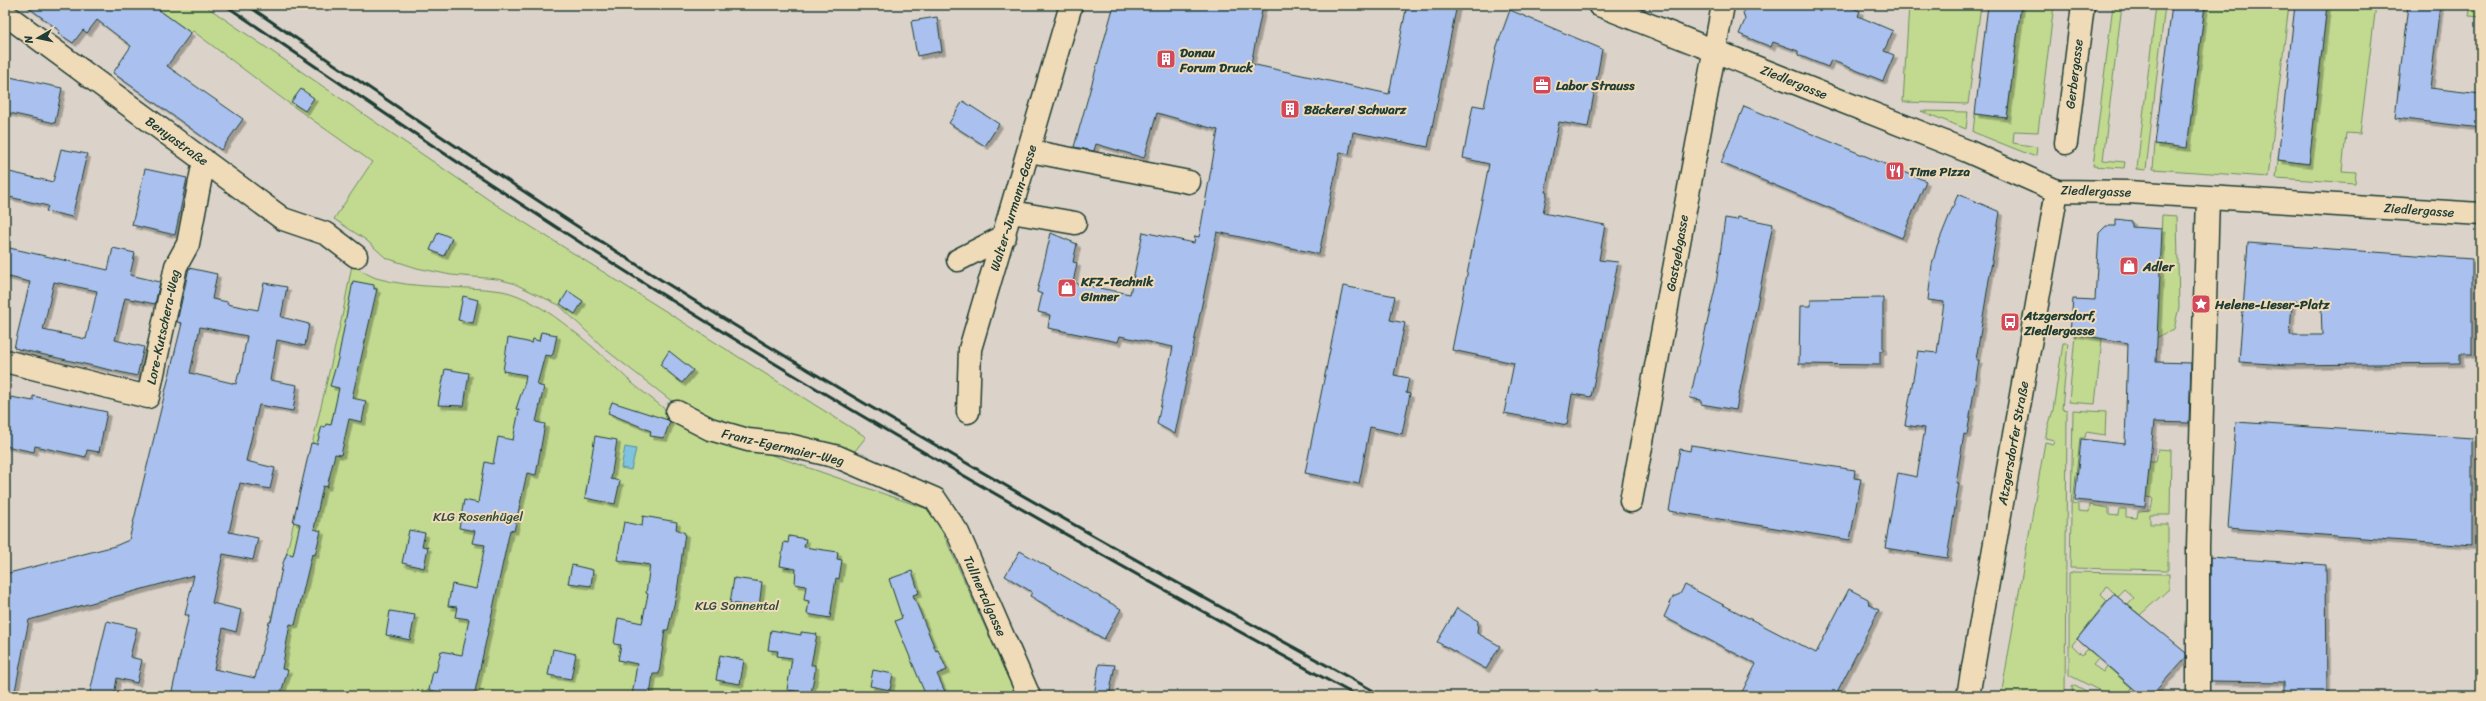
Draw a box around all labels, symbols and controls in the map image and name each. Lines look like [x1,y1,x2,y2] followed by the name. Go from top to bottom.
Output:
[18,18,58,58] north arrow
[19,34,39,46] text: N
[2058,37,2090,110] street label: Gerbergasse
[1179,41,1254,79] place label: Donau Forum Druck
[1155,48,1177,70] building icon: Donau Forum Druck
[1757,58,1831,106] street label: Ziedlergasse
[1531,74,1553,96] office icon: Labor Strauss
[1556,74,1635,97] place label: Labor Strauss
[1279,98,1301,120] building icon: Bäckerei Schwarz
[1304,98,1407,121] place label: Bäckerei Schwarz
[140,110,214,172] street label: Benyastraße
[983,142,1043,274] street label: Walter-Jurmann-Gasse
[1884,160,1906,182] restaurant icon: Time Pizza
[1909,160,1970,183] place label: Time Pizza
[2060,178,2132,204] street label: Ziedlergasse
[2383,196,2455,224] street label: Ziedlergasse
[1659,212,1695,293] street label: Gastgebgasse
[2118,255,2140,277] shop icon: Adler
[2142,255,2176,278] place label: Adler
[140,267,187,387] street label: Lore-Kutschera-Weg
[1080,270,1154,308] place label: KFZ-Technik Ginner
[1056,277,1078,299] shop icon: KFZ-Technik Ginner
[2190,293,2212,315] place icon: Helene-Lieser-Platz
[2214,293,2330,316] place label: Helene-Lieser-Platz
[2023,304,2096,342] place label: Atzgersdorf, Ziedlergasse
[1999,311,2021,333] bus stop icon: Atzgersdorf, Ziedlergasse
[1991,379,2035,508] street label: Atzgersdorfer Straße
[720,422,847,472] street label: Franz-Egermaier-Weg
[433,505,523,528] park label: KLG Rosenhügel
[957,552,1013,640] street label: Tullnertalgasse
[695,594,779,617] park label: KLG Sonnental

